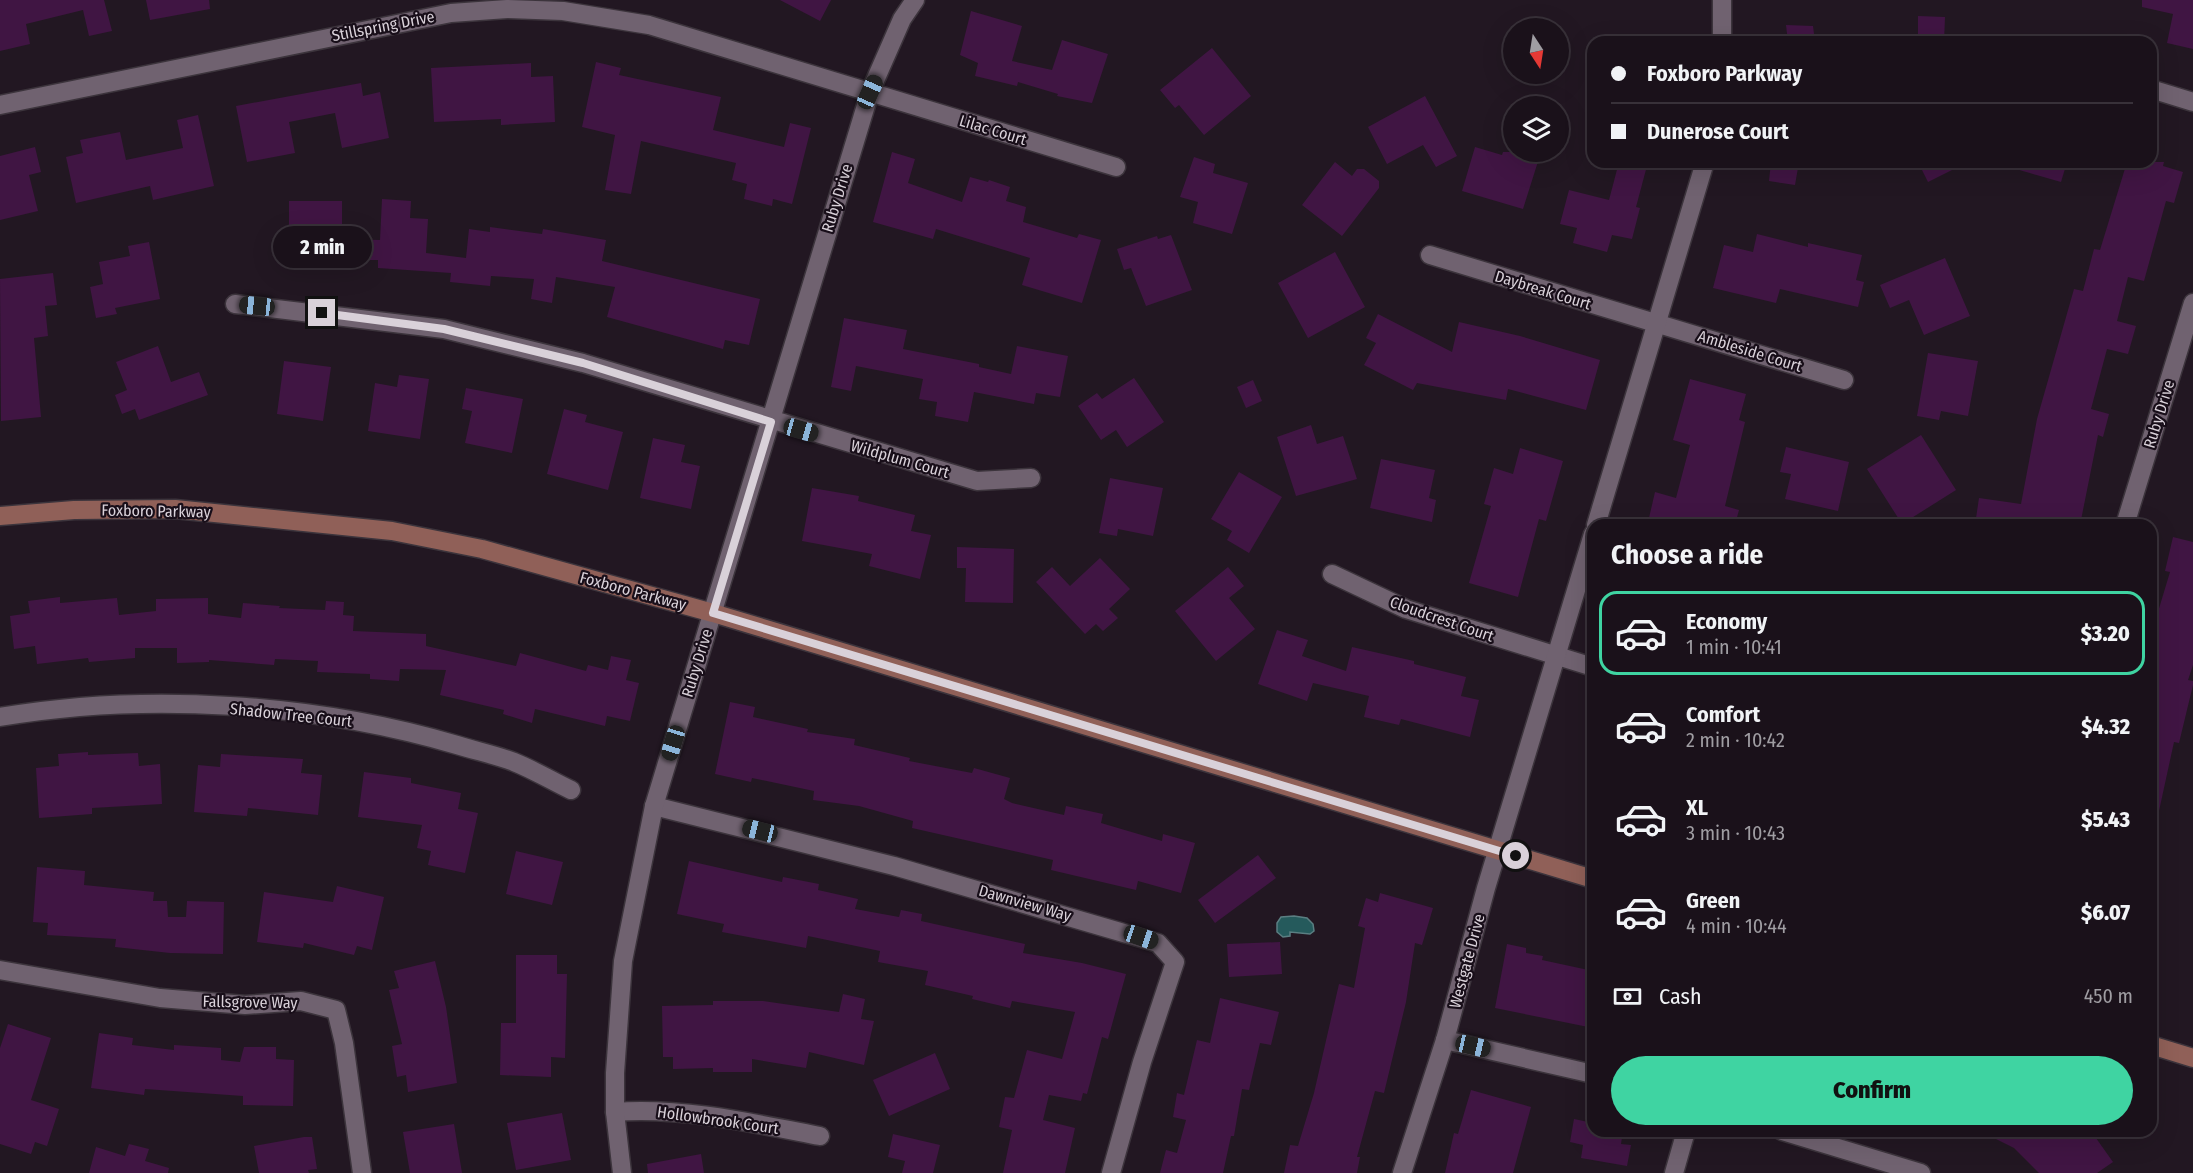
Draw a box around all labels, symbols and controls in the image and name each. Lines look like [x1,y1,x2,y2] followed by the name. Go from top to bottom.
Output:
[330,7,436,45] street label: Stillspring Drive
[1503,18,1569,84] north arrow
[1503,18,1569,162] map controls
[1647,60,1802,87] text: Foxboro Parkway
[854,72,886,112] car
[1503,96,1569,162] button: layers
[957,111,1030,149] street label: Lilac Court
[1647,118,1789,145] text: Dunerose Court
[818,162,856,234] street label: Ruby Drive
[272,226,372,268] callout: 2 min
[300,235,345,259] text: 2 min
[1493,266,1594,314] street label: Daybreak Court
[238,295,276,317] car
[308,299,335,326] route end
[1696,326,1805,376] street label: Ambleside Court
[2140,378,2178,450] street label: Ruby Drive
[781,416,821,444] car
[849,436,952,482] street label: Wildplum Court
[101,501,212,521] street label: Foxboro Parkway
[1611,539,1763,571] text: Choose a ride
[578,568,689,615] street label: Foxboro Parkway
[1388,592,1497,646] street label: Cloudcrest Court
[1614,606,1668,660] icon: car
[1686,608,1767,635] text: Economy
[2081,620,2130,647] text: $3.20
[678,627,716,699] street label: Ruby Drive
[1686,635,1782,659] text: 1 min · 10:41
[229,699,354,731] street label: Shadow Tree Court
[1614,699,1668,753] icon: car
[1686,701,1760,728] text: Comfort
[2081,713,2130,740] text: $4.32
[659,723,687,763] car
[1686,728,1785,752] text: 2 min · 10:42
[1614,792,1668,846] icon: car
[1686,794,1708,821] text: XL
[2081,806,2130,833] text: $5.43
[740,818,780,844] car
[1686,821,1785,845] text: 3 min · 10:43
[1502,842,1529,869] route start
[977,881,1074,925] street label: Dawnview Way
[1614,885,1668,939] icon: car
[1686,887,1740,914] text: Green
[2081,899,2130,926] text: $6.07
[1445,912,1489,1010] street label: Westgate Drive
[1686,914,1787,938] text: 4 min · 10:44
[1121,923,1161,951] car
[1611,980,1644,1013] icon: cash
[1659,983,1702,1010] text: Cash
[2084,984,2133,1008] text: 450 m
[202,992,299,1012] street label: Fallsgrove Way
[1453,1033,1493,1059] car
[1611,1056,2133,1125] button: Confirm
[656,1102,781,1138] street label: Hollowbrook Court

